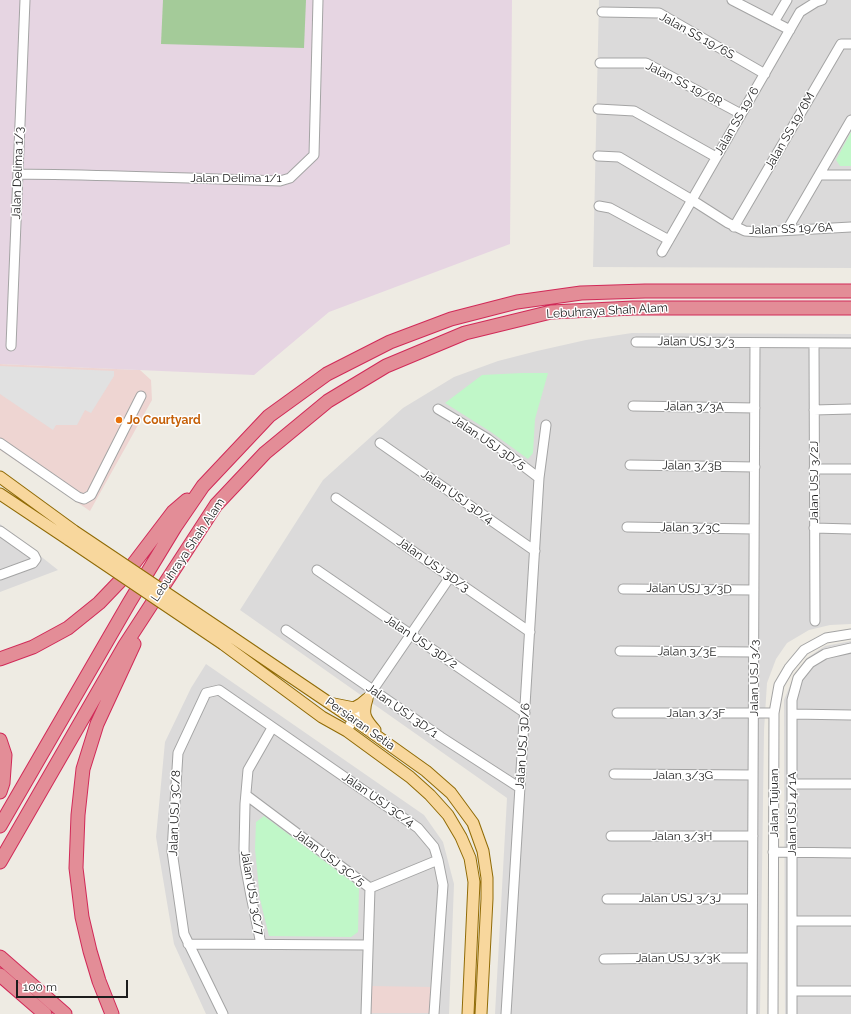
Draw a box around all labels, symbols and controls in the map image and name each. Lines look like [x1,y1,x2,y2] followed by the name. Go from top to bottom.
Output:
[657,9,737,63] street label: Jalan SS 19/6S
[643,59,725,109] street label: Jalan SS 19/6R
[712,84,762,158] street label: Jalan SS 19/6
[762,90,818,172] street label: Jalan SS 19/6M
[9,126,27,220] street label: Jalan Delima 1/3
[190,171,282,185] street label: Jalan Delima 1/1
[749,220,833,238] street label: Jalan SS 19/6A
[546,301,668,321] street label: Lebuhraya Shah Alam
[657,334,735,350] street label: Jalan USJ 3/3
[664,399,724,415] street label: Jalan 3/3A
[127,413,201,427] place label: Jo Courtyard
[450,413,528,473] street label: Jalan USJ 3D/5
[114,415,124,425] marker: Jo Courtyard
[807,441,821,523] street label: Jalan USJ 3/2J
[662,458,722,474] street label: Jalan 3/3B
[418,467,496,527] street label: Jalan USJ 3D/4
[148,496,228,604] street label: Lebuhraya Shah Alam
[660,520,720,536] street label: Jalan 3/3C
[394,535,472,595] street label: Jalan USJ 3D/3
[646,581,732,597] street label: Jalan USJ 3/3D
[382,612,460,672] street label: Jalan USJ 3D/2
[747,640,761,716] street label: Jalan USJ 3/3
[657,644,717,660] street label: Jalan 3/3E
[363,681,441,741] street label: Jalan USJ 3D/1
[322,695,398,753] street label: Persiaran Setia
[513,702,533,790] street label: Jalan USJ 3D/6
[667,706,725,720] street label: Jalan 3/3F
[653,768,713,782] street label: Jalan 3/3G
[767,769,781,837] street label: Jalan Tujuan
[166,770,184,856] street label: Jalan USJ 3C/8
[339,770,417,830] street label: Jalan USJ 3C/4
[785,772,799,856] street label: Jalan USJ 4/1A
[291,827,367,889] street label: Jalan USJ 3C/5
[652,829,712,843] street label: Jalan 3/3H
[237,850,267,936] street label: Jalan USJ 3C/7
[639,891,721,905] street label: Jalan USJ 3/3J
[636,951,720,965] street label: Jalan USJ 3/3K
[18,972,130,998] scale bar
[23,980,57,994] text: 100 m

